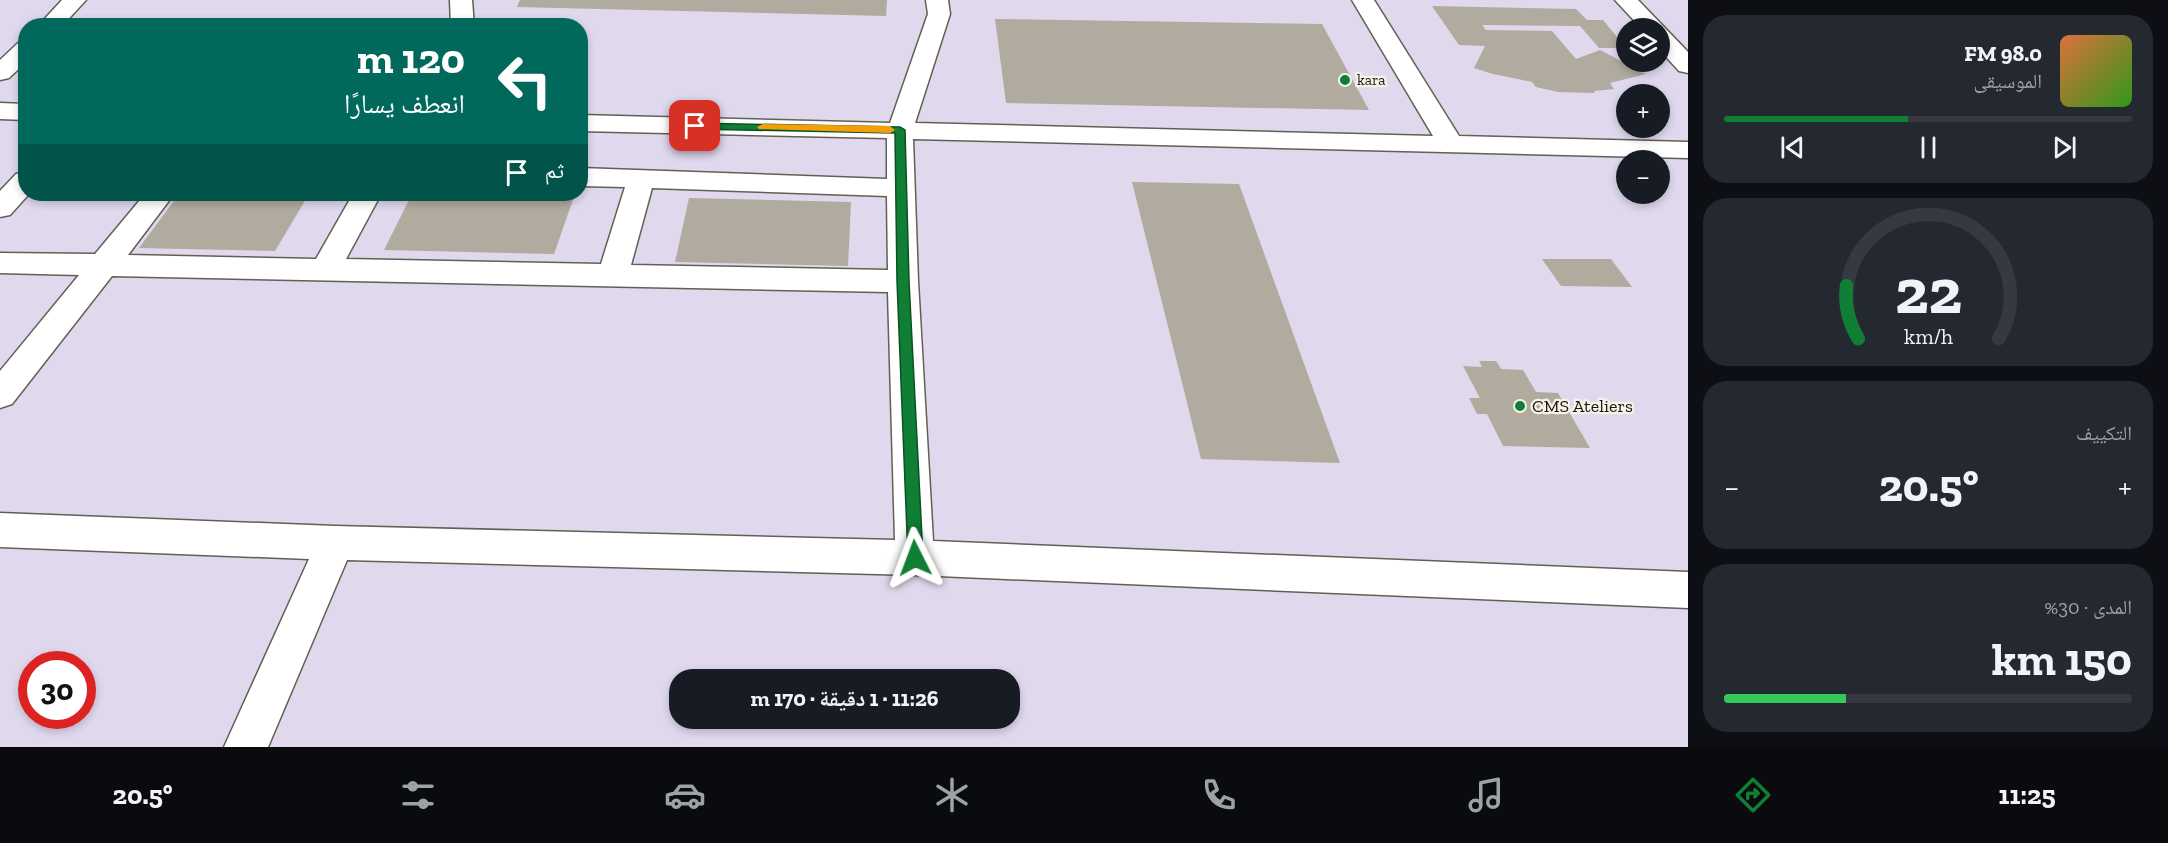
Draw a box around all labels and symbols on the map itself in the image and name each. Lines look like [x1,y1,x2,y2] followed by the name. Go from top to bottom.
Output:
[1357,71,1386,89] place label: kara
[1338,73,1352,87] marker: kara
[669,100,720,151] pin
[1532,395,1633,417] place label: CMS Ateliers
[1513,399,1527,413] marker: CMS Ateliers
[883,526,947,590] position arrow
[18,651,96,729] speed limit sign: 30

